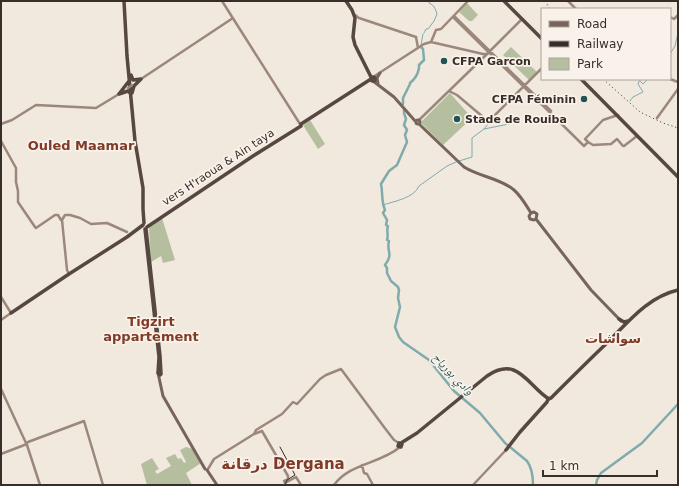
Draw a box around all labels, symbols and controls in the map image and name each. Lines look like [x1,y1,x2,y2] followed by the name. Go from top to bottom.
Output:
[541,8,671,80] legend
[577,17,607,31] text: Road
[577,37,623,51] text: Railway
[452,55,531,68] place label: CFPA Garcon
[439,56,449,66] marker: CFPA Garcon
[577,57,603,71] text: Park
[492,93,576,106] place label: CFPA Féminin
[579,94,589,104] marker: CFPA Féminin
[465,113,567,126] place label: Stade de Rouiba
[452,114,462,124] marker: Stade de Rouiba
[160,126,277,209] street label: vers H'raoua & Ain taya
[28,138,135,153] district label: Ouled Maamar
[103,314,199,344] district label: Tigzirt appartement
[585,331,641,346] district label: سواشات
[427,350,477,400] water label: وادي بورياح
[543,452,657,478] scale bar
[221,455,345,473] district label: درقانة Dergana
[549,459,579,473] text: 1 km

